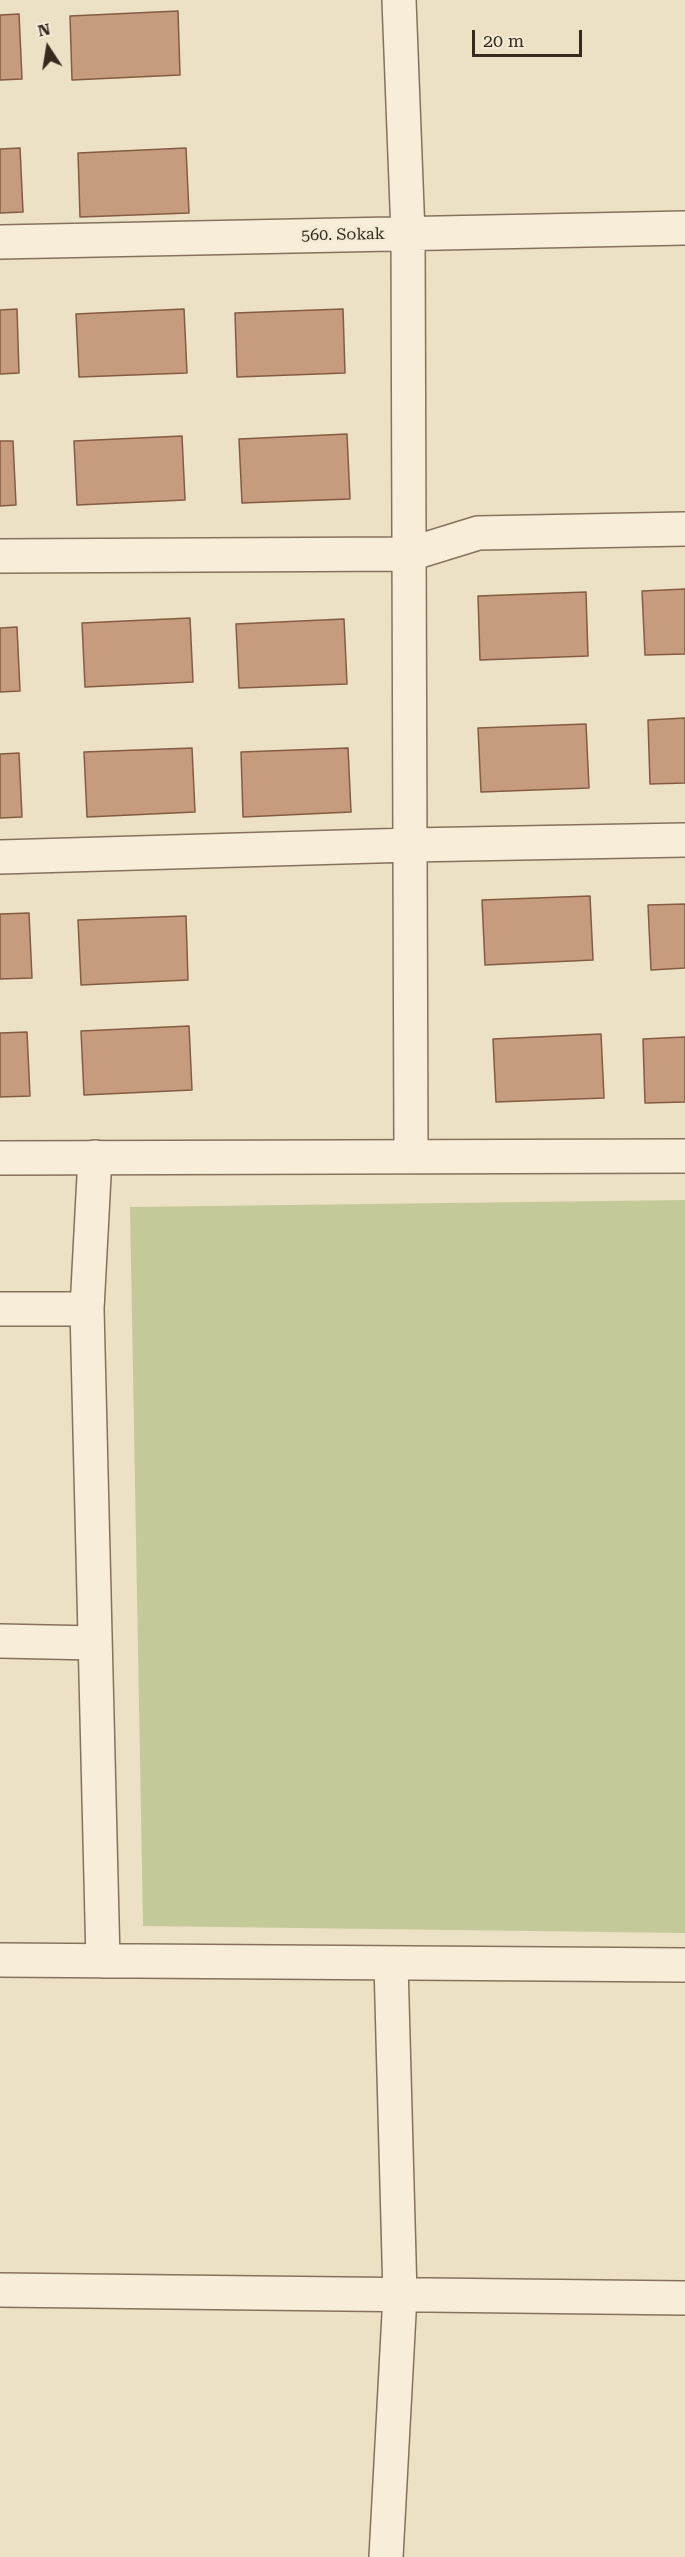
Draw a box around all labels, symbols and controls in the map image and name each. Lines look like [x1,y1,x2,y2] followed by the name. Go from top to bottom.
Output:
[18,18,78,78] north arrow
[475,18,584,56] scale bar
[36,19,52,40] text: N
[483,30,524,51] text: 20 m
[301,225,385,245] street label: 560. Sokak

